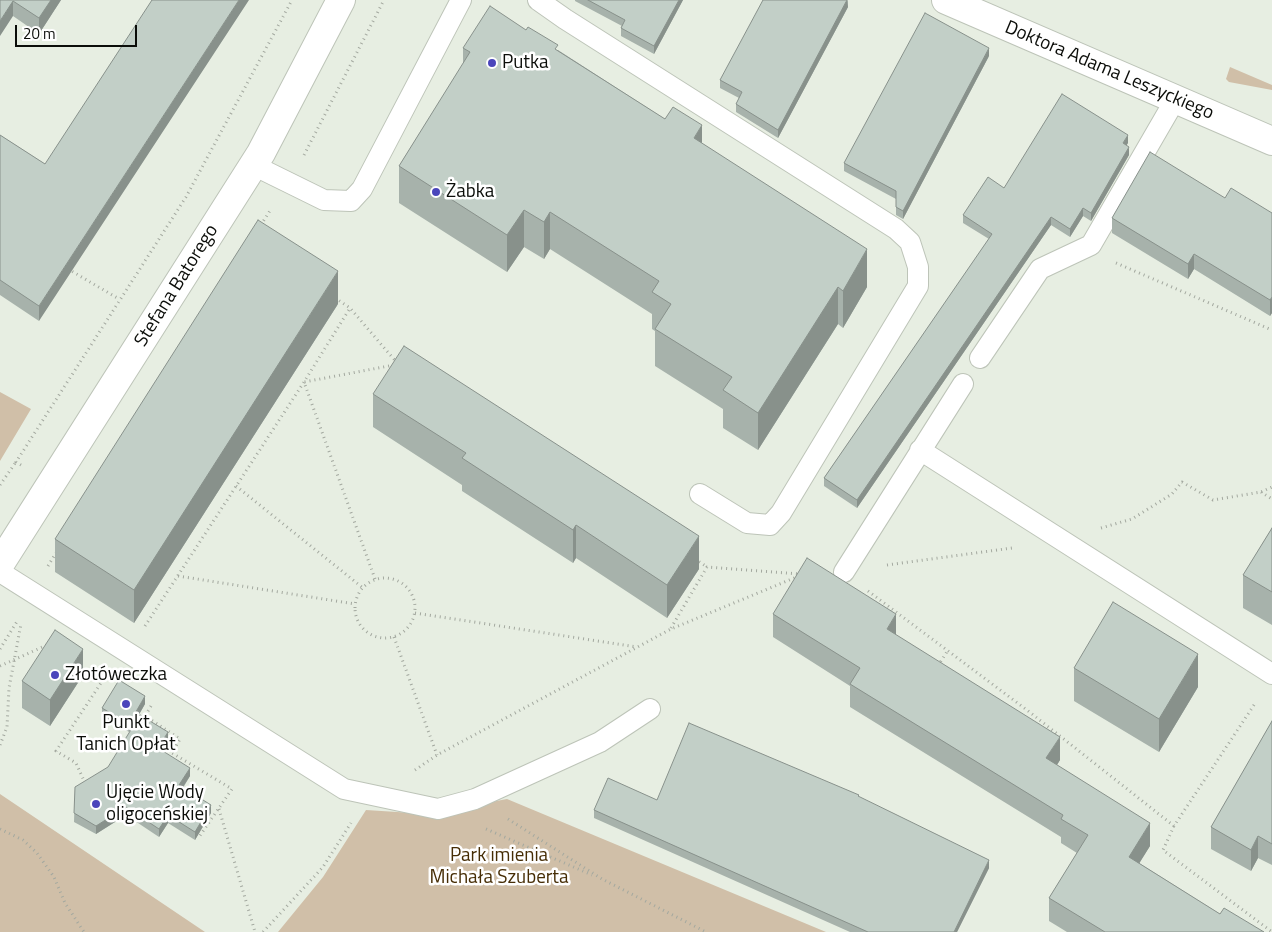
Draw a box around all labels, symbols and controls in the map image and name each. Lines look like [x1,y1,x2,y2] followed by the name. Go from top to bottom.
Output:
[18,15,140,47] scale bar
[1001,17,1217,125] street label: Doktora Adama Leszyckiego
[23,22,56,45] text: 20 m
[502,52,549,74] place label: Putka
[486,57,498,69] marker: Putka
[446,181,494,203] place label: Żabka
[430,186,442,198] marker: Żabka
[130,221,224,351] street label: Stefana Batorego
[65,664,167,686] place label: Złotóweczka
[49,669,61,681] marker: Złotóweczka
[120,698,132,710] marker: Punkt Tanich Opłat
[76,712,176,756] place label: Punkt Tanich Opłat
[106,782,208,826] place label: Ujęcie Wody oligoceńskiej
[90,798,102,810] marker: Ujęcie Wody oligoceńskiej
[429,845,569,889] park label: Park imienia Michała Szuberta

